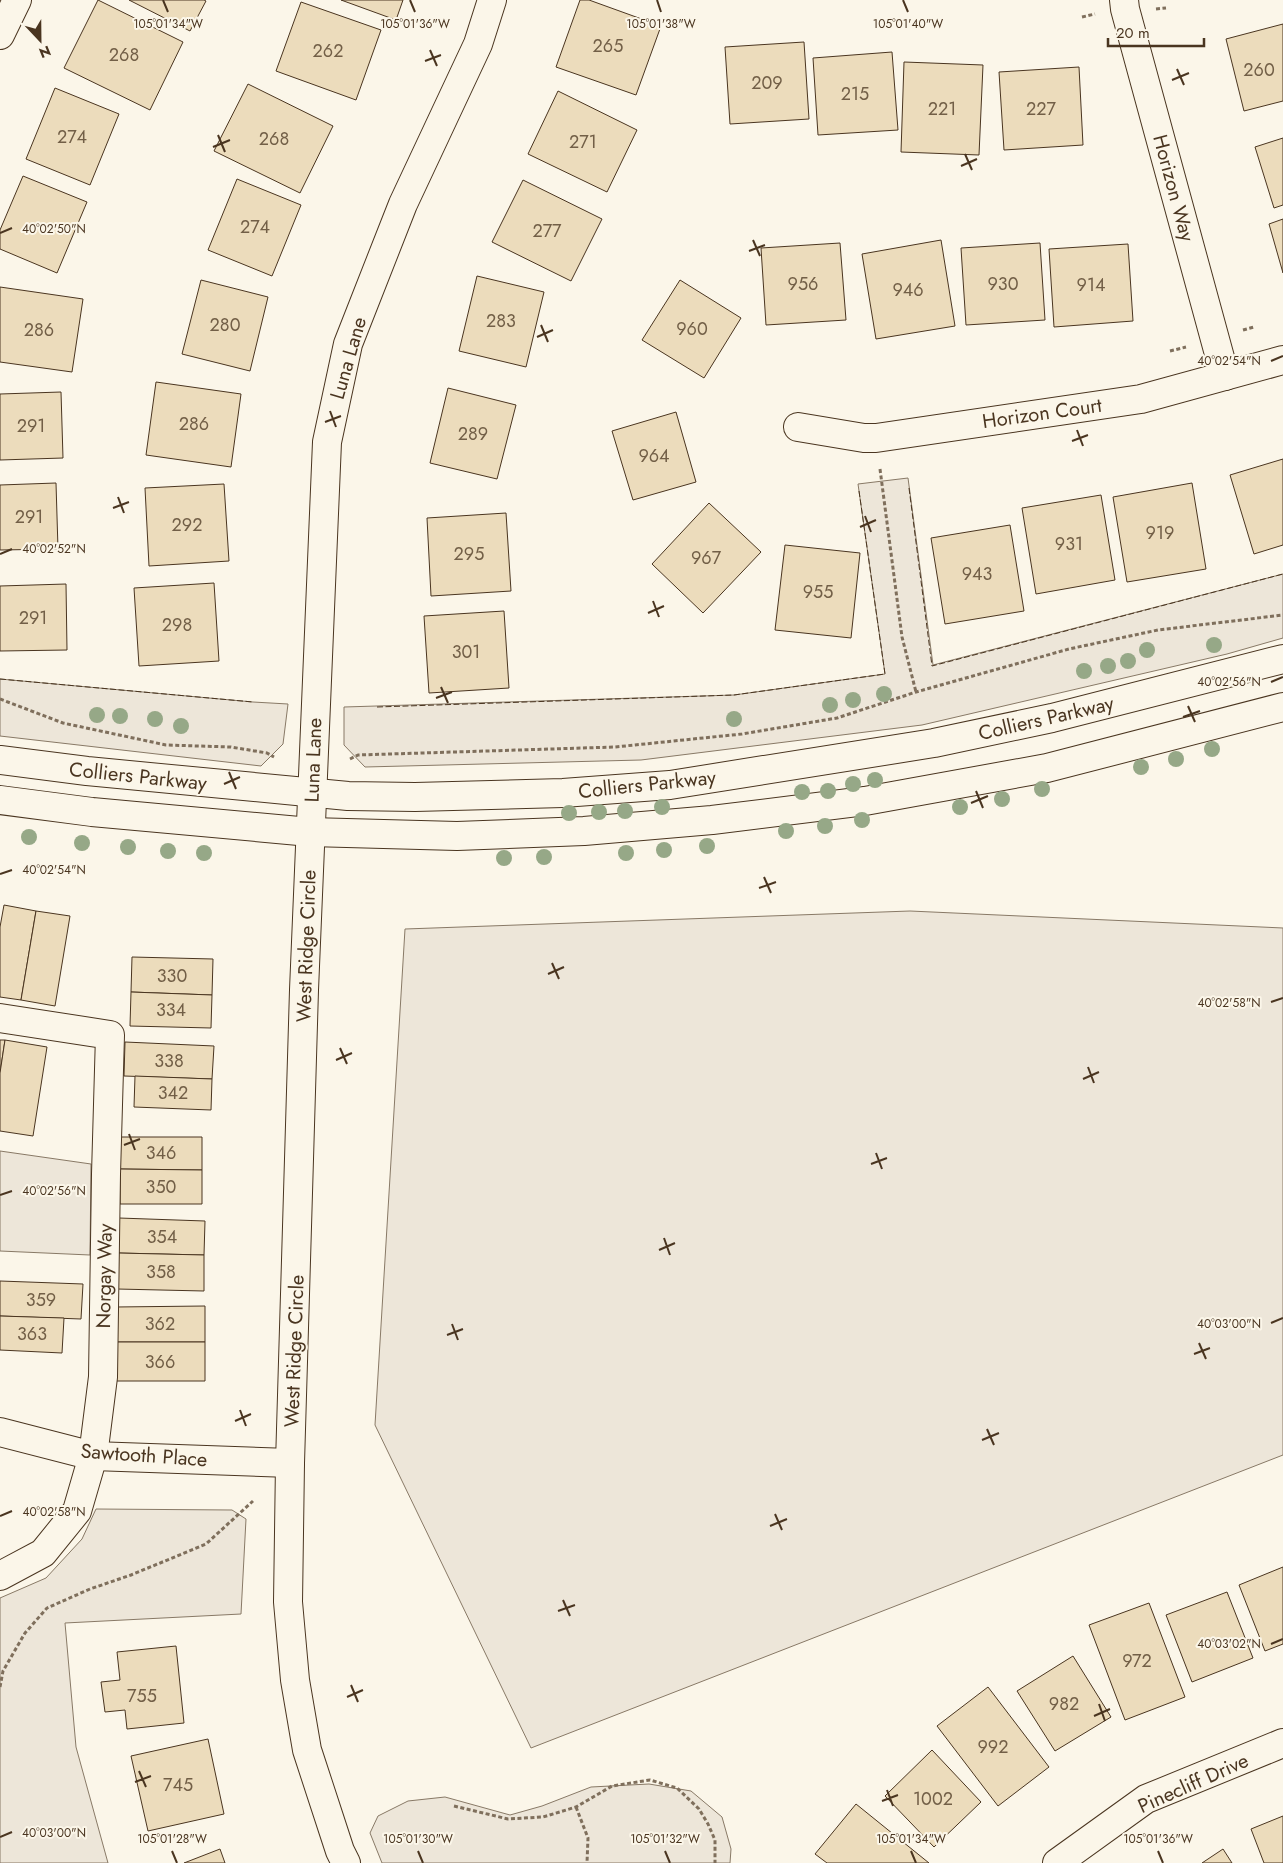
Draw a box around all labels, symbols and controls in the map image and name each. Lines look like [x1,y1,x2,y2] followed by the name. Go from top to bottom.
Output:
[15,15,65,65] north arrow
[133,15,203,33] text: 105°01'34"W
[380,15,450,33] text: 105°01'36"W
[626,15,696,33] text: 105°01'38"W
[873,15,943,33] text: 105°01'40"W
[1108,15,1204,47] scale bar
[1116,22,1150,44] text: 20 m
[593,33,623,59] house number: 265
[313,38,343,64] house number: 262
[36,41,54,63] text: N
[109,42,139,68] house number: 268
[1243,57,1275,83] house number: 260
[751,70,783,96] house number: 209
[841,81,869,107] house number: 215
[928,96,956,122] house number: 221
[1026,96,1057,122] house number: 227
[57,124,87,150] house number: 274
[259,126,289,152] house number: 268
[569,129,597,155] house number: 271
[1145,131,1202,245] street label: Horizon Way
[240,214,270,240] house number: 274
[532,218,562,244] house number: 277
[22,220,86,238] text: 40°02'50"N
[788,271,818,297] house number: 956
[988,271,1019,297] house number: 930
[1077,272,1105,298] house number: 914
[892,277,924,303] house number: 946
[486,308,516,334] house number: 283
[210,312,241,338] house number: 280
[323,313,374,403] street label: Luna Lane
[676,316,708,342] house number: 960
[24,317,54,343] house number: 286
[1197,352,1261,370] text: 40°02'54"N
[980,391,1104,436] street label: Horizon Court
[179,411,209,437] house number: 286
[17,413,45,439] house number: 291
[458,421,488,447] house number: 289
[638,443,670,469] house number: 964
[15,504,43,530] house number: 291
[172,512,202,538] house number: 292
[1146,520,1174,546] house number: 919
[1055,531,1083,557] house number: 931
[22,540,86,558] text: 40°02'52"N
[454,541,484,567] house number: 295
[691,545,722,571] house number: 967
[962,561,993,587] house number: 943
[803,579,833,605] house number: 955
[19,605,47,631] house number: 291
[162,612,192,638] house number: 298
[452,639,480,665] house number: 301
[1197,673,1261,691] text: 40°02'56"N
[976,689,1117,748] street label: Colliers Parkway
[298,717,329,803] street label: Luna Lane
[68,755,208,798] street label: Colliers Parkway
[577,763,717,806] street label: Colliers Parkway
[22,861,86,879] text: 40°02'54"N
[289,869,324,1023] street label: West Ridge Circle
[157,963,187,989] house number: 330
[1197,994,1261,1012] text: 40°02'58"N
[156,997,186,1023] house number: 334
[154,1048,184,1074] house number: 338
[158,1080,188,1106] house number: 342
[146,1140,176,1166] house number: 346
[146,1174,177,1200] house number: 350
[22,1182,86,1200] text: 40°02'56"N
[89,1223,120,1329] street label: Norgay Way
[147,1224,177,1250] house number: 354
[146,1259,176,1285] house number: 358
[277,1274,312,1428] street label: West Ridge Circle
[26,1287,56,1313] house number: 359
[145,1311,175,1337] house number: 362
[1197,1315,1261,1333] text: 40°03'00"N
[17,1321,47,1347] house number: 363
[145,1349,175,1375] house number: 366
[80,1437,208,1474] street label: Sawtooth Place
[22,1503,86,1521] text: 40°02'58"N
[1197,1635,1261,1653] text: 40°03'02"N
[1122,1648,1152,1674] house number: 972
[127,1683,157,1709] house number: 755
[1049,1691,1079,1717] house number: 982
[978,1734,1008,1760] house number: 992
[1133,1746,1253,1821] street label: Pinecliff Drive
[163,1772,193,1798] house number: 745
[913,1786,953,1812] house number: 1002
[22,1824,86,1842] text: 40°03'00"N
[137,1830,207,1848] text: 105°01'28"W
[383,1830,453,1848] text: 105°01'30"W
[630,1830,700,1848] text: 105°01'32"W
[876,1830,946,1848] text: 105°01'34"W
[1123,1830,1193,1848] text: 105°01'36"W

